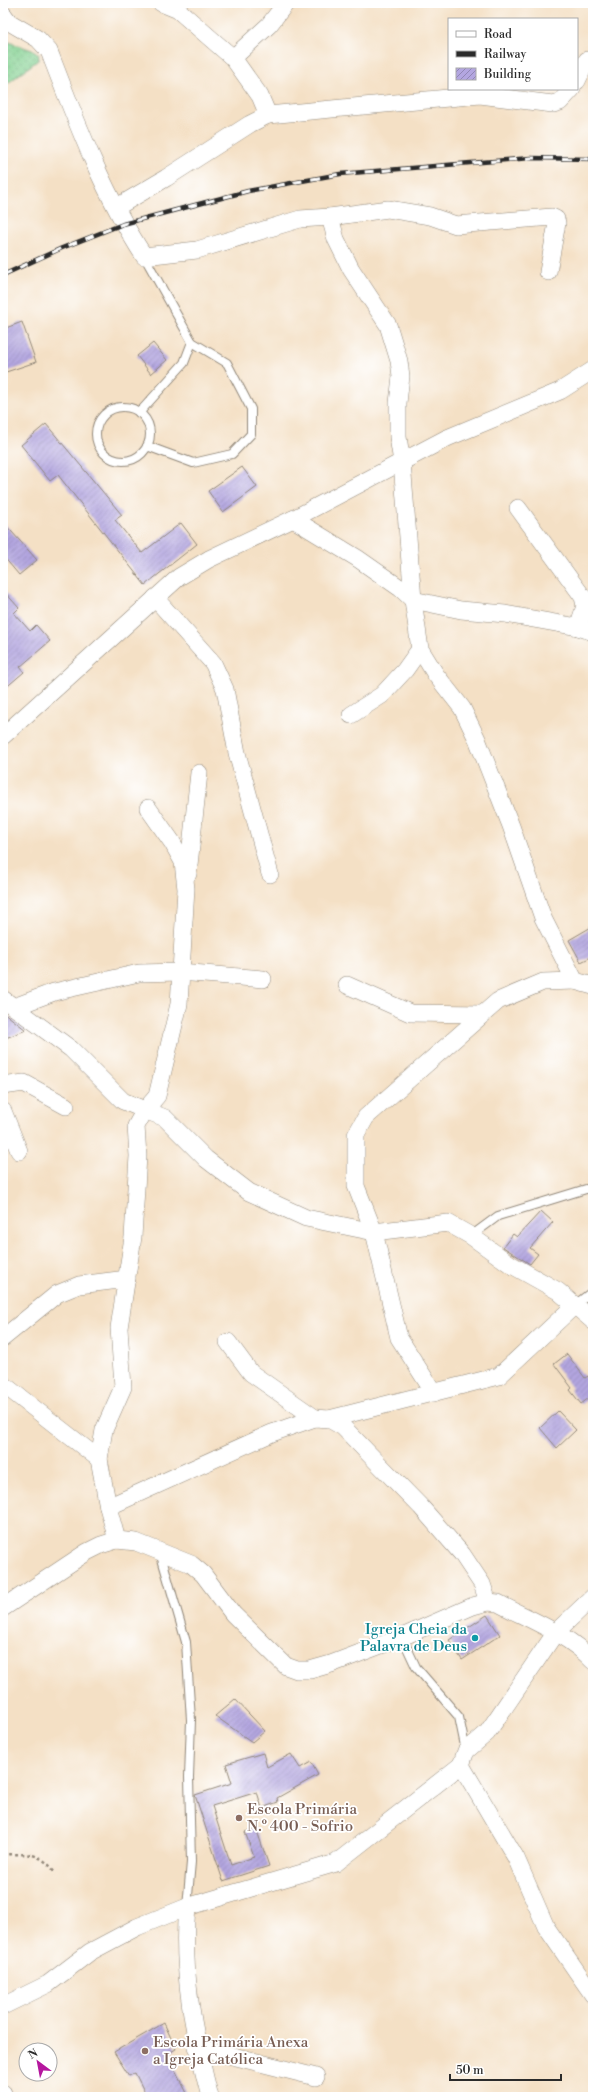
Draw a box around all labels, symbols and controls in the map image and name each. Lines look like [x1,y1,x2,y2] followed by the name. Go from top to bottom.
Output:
[448,18,578,90] legend
[484,27,512,42] text: Road
[484,47,526,62] text: Railway
[483,67,532,82] text: Building
[360,1620,467,1656] place label: Igreja Cheia da Palavra de Deus
[470,1633,480,1643] marker: Igreja Cheia da Palavra de Deus
[247,1800,358,1836] place label: Escola Primária N.º 400 - Sofrio
[234,1813,244,1823] marker: Escola Primária N.º 400 - Sofrio
[153,2033,309,2069] place label: Escola Primária Anexa a Igreja Católica
[18,2042,58,2082] north arrow
[26,2046,41,2063] text: N
[140,2046,150,2056] marker: Escola Primária Anexa a Igreja Católica
[450,2056,561,2082] scale bar
[456,2063,484,2078] text: 50 m

